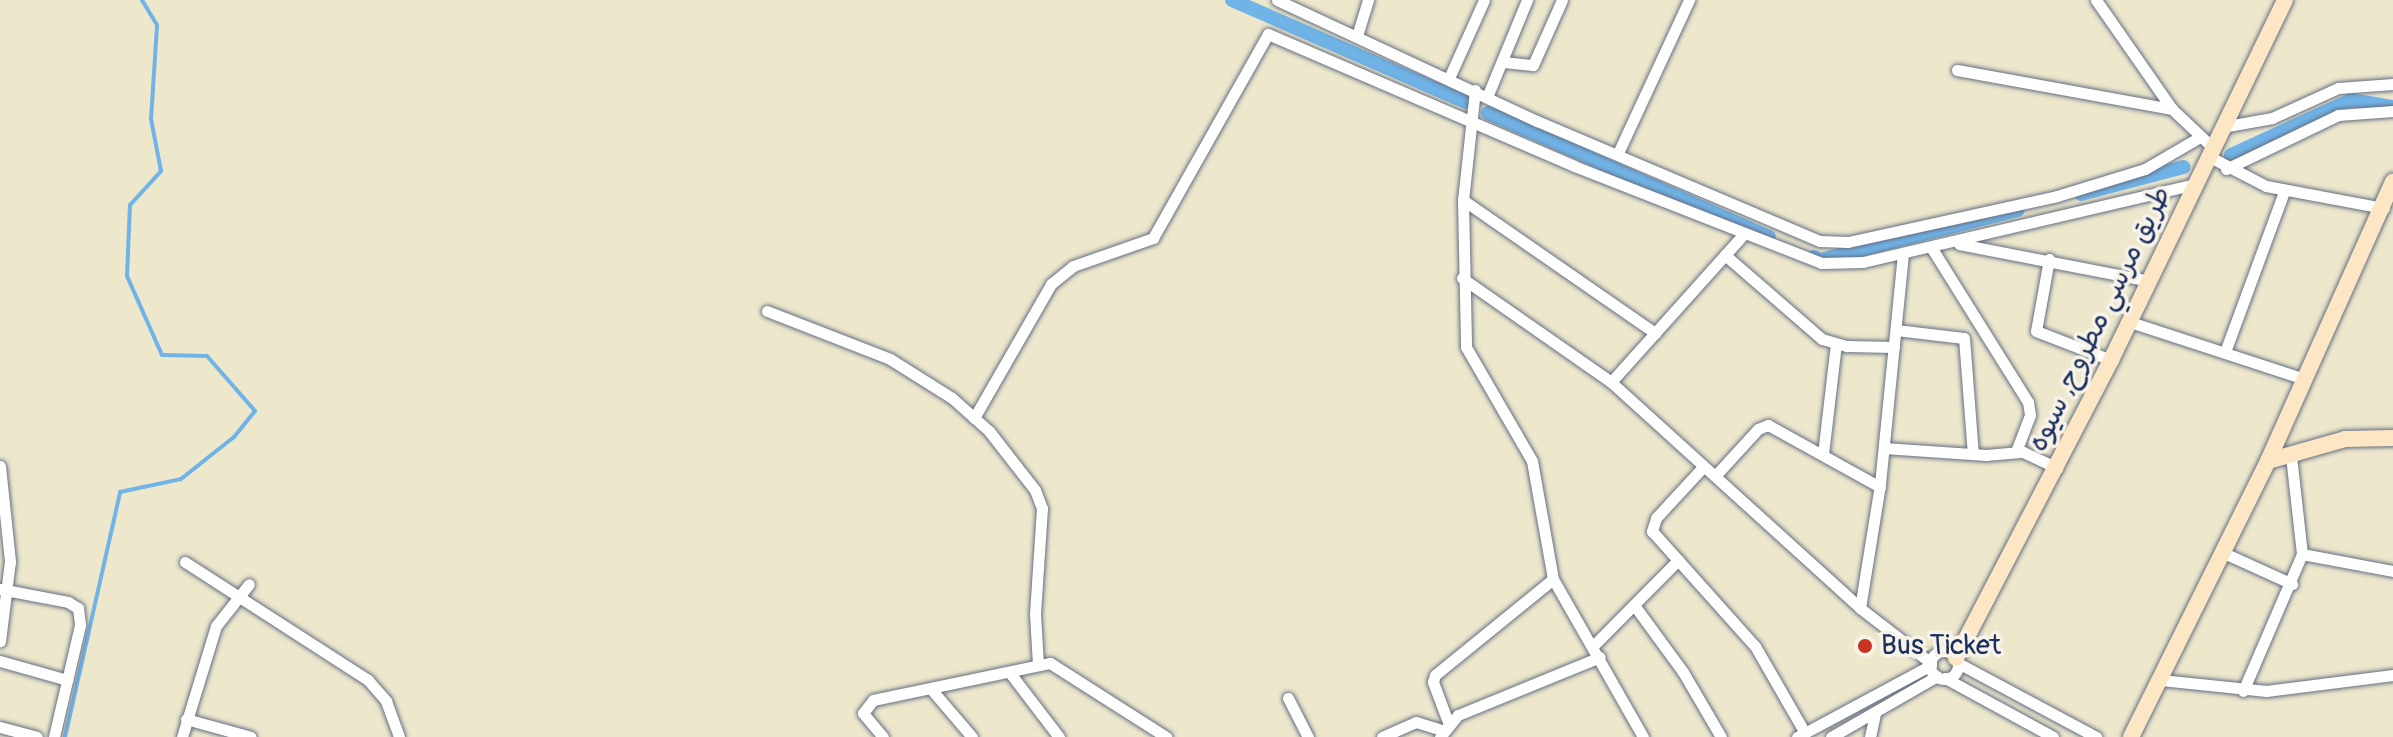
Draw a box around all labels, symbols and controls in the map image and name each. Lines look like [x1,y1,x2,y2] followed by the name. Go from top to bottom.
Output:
[2021,181,2179,457] street label: طريق مرسي مطروح, سيوه
[1881,629,2001,663] place label: Bus Ticket
[1856,637,1874,655] marker: Bus Ticket

